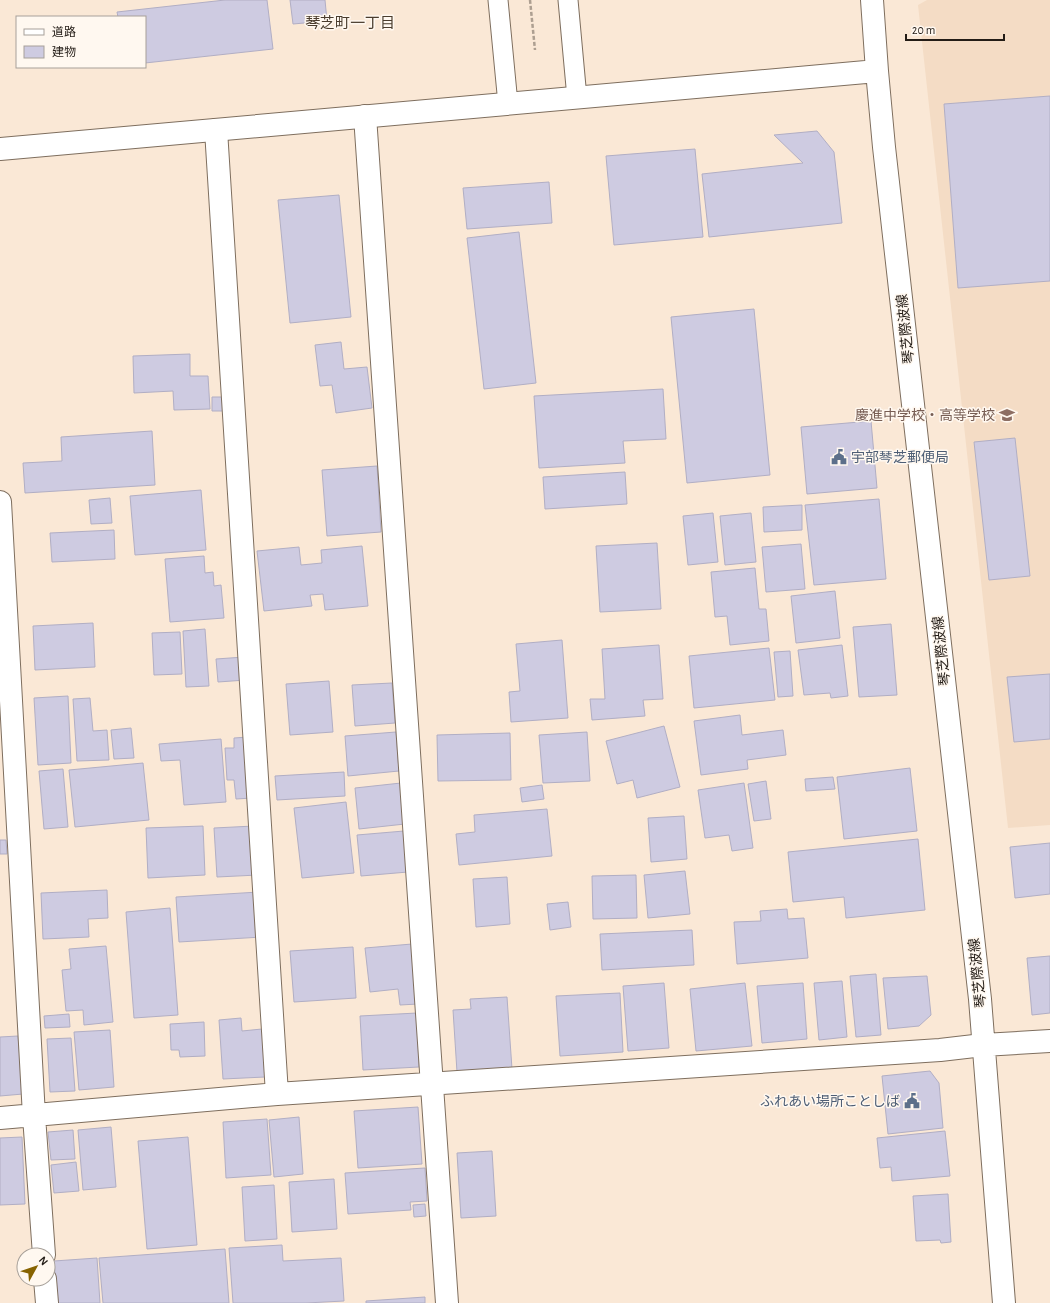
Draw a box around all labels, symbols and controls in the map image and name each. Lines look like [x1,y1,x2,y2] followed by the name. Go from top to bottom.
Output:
[305,15,395,31] district label: 琴芝町一丁目
[16,16,146,68] legend
[906,16,1004,42] scale bar
[912,24,935,36] text: 20 m
[52,25,76,38] text: 道路
[52,45,76,58] text: 建物
[894,293,917,365] street label: 琴芝際波線
[998,406,1016,424] school or university icon: 慶進中学校・高等学校
[855,407,995,423] place label: 慶進中学校・高等学校
[830,448,848,466] public building icon: 宇部琴芝郵便局
[851,450,949,465] place label: 宇部琴芝郵便局
[930,615,953,687] street label: 琴芝際波線
[966,937,989,1009] street label: 琴芝際波線
[903,1092,921,1110] public building icon: ふれあい場所ことしば
[760,1094,900,1109] place label: ふれあい場所ことしば
[16,1247,56,1287] north arrow
[37,1254,50,1267] text: N

